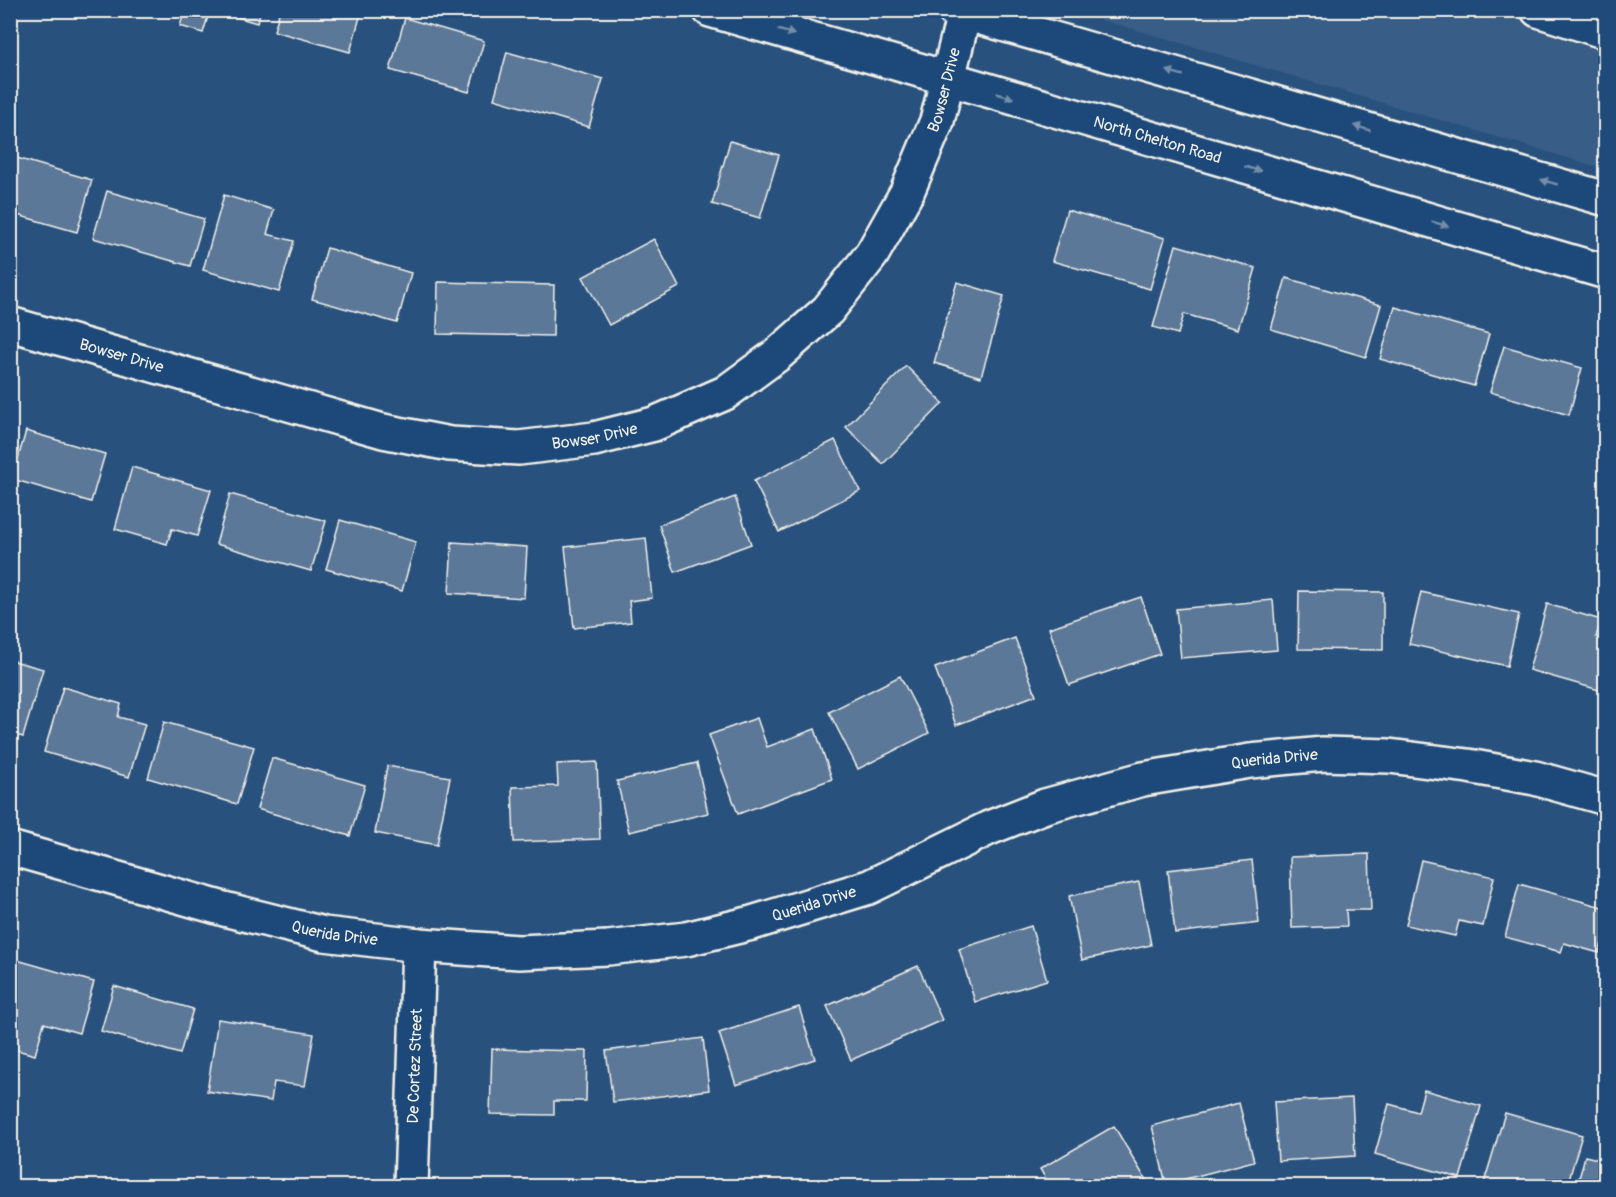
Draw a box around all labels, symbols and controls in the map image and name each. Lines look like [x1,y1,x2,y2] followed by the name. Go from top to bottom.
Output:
[777,28,795,37] one-way arrow
[923,46,965,136] street label: Bowser Drive
[1166,68,1184,77] one-way arrow
[996,92,1014,101] one-way arrow
[1091,112,1224,168] street label: North Chelton Road
[1353,123,1371,132] one-way arrow
[1244,165,1262,174] one-way arrow
[1540,177,1558,186] one-way arrow
[1431,220,1449,229] one-way arrow
[77,334,166,378] street label: Bowser Drive
[551,418,640,454] street label: Bowser Drive
[1230,745,1319,774] street label: Querida Drive
[769,881,859,926] street label: Querida Drive
[289,916,379,950] street label: Querida Drive
[403,1008,427,1124] street label: De Cortez Street

